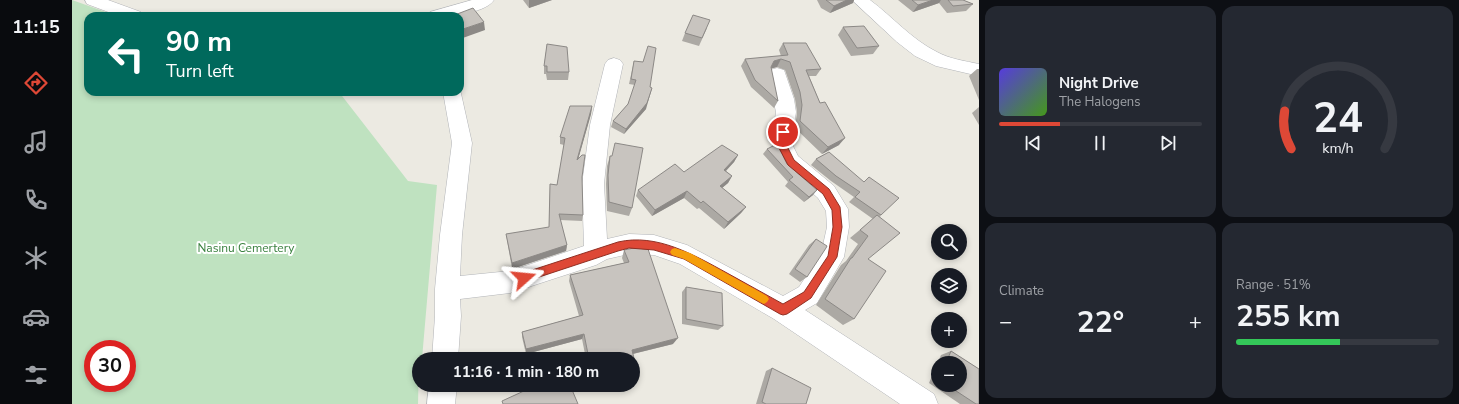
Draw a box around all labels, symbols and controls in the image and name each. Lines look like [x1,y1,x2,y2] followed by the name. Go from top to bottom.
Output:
[12,15,60,39] text: 11:15
[166,23,232,61] text: 90 m
[100,28,152,80] icon: left
[166,59,234,83] text: Turn left
[22,69,50,97] icon: directions
[1059,73,1139,93] text: Night Drive
[1313,90,1362,147] text: 24
[1059,93,1140,111] text: The Halogens
[766,115,800,149] pin
[772,121,794,143] icon: arrive
[22,128,50,156] icon: music
[1022,132,1044,154] icon: previous
[1089,132,1111,154] icon: pause
[1157,132,1179,154] icon: next
[1322,139,1353,158] text: km/h
[22,186,50,214] icon: phone
[931,224,967,392] map controls
[931,224,967,260] button: search
[197,240,295,256] park label: Nasinu Cemertery
[22,244,50,272] icon: climate
[503,257,545,299] position arrow
[931,268,967,304] button: layers
[1236,276,1311,294] text: Range · 51%
[999,282,1044,300] text: Climate
[1236,296,1341,337] text: 255 km
[1077,302,1124,343] text: 22°
[22,303,50,331] icon: car
[999,307,1012,337] text: −
[1189,307,1202,337] text: +
[931,312,967,348] button: +
[84,340,136,392] speed limit sign: 30
[931,356,967,392] button: −
[22,361,50,389] icon: filters
[453,362,599,382] text: 11:16 · 1 min · 180 m

